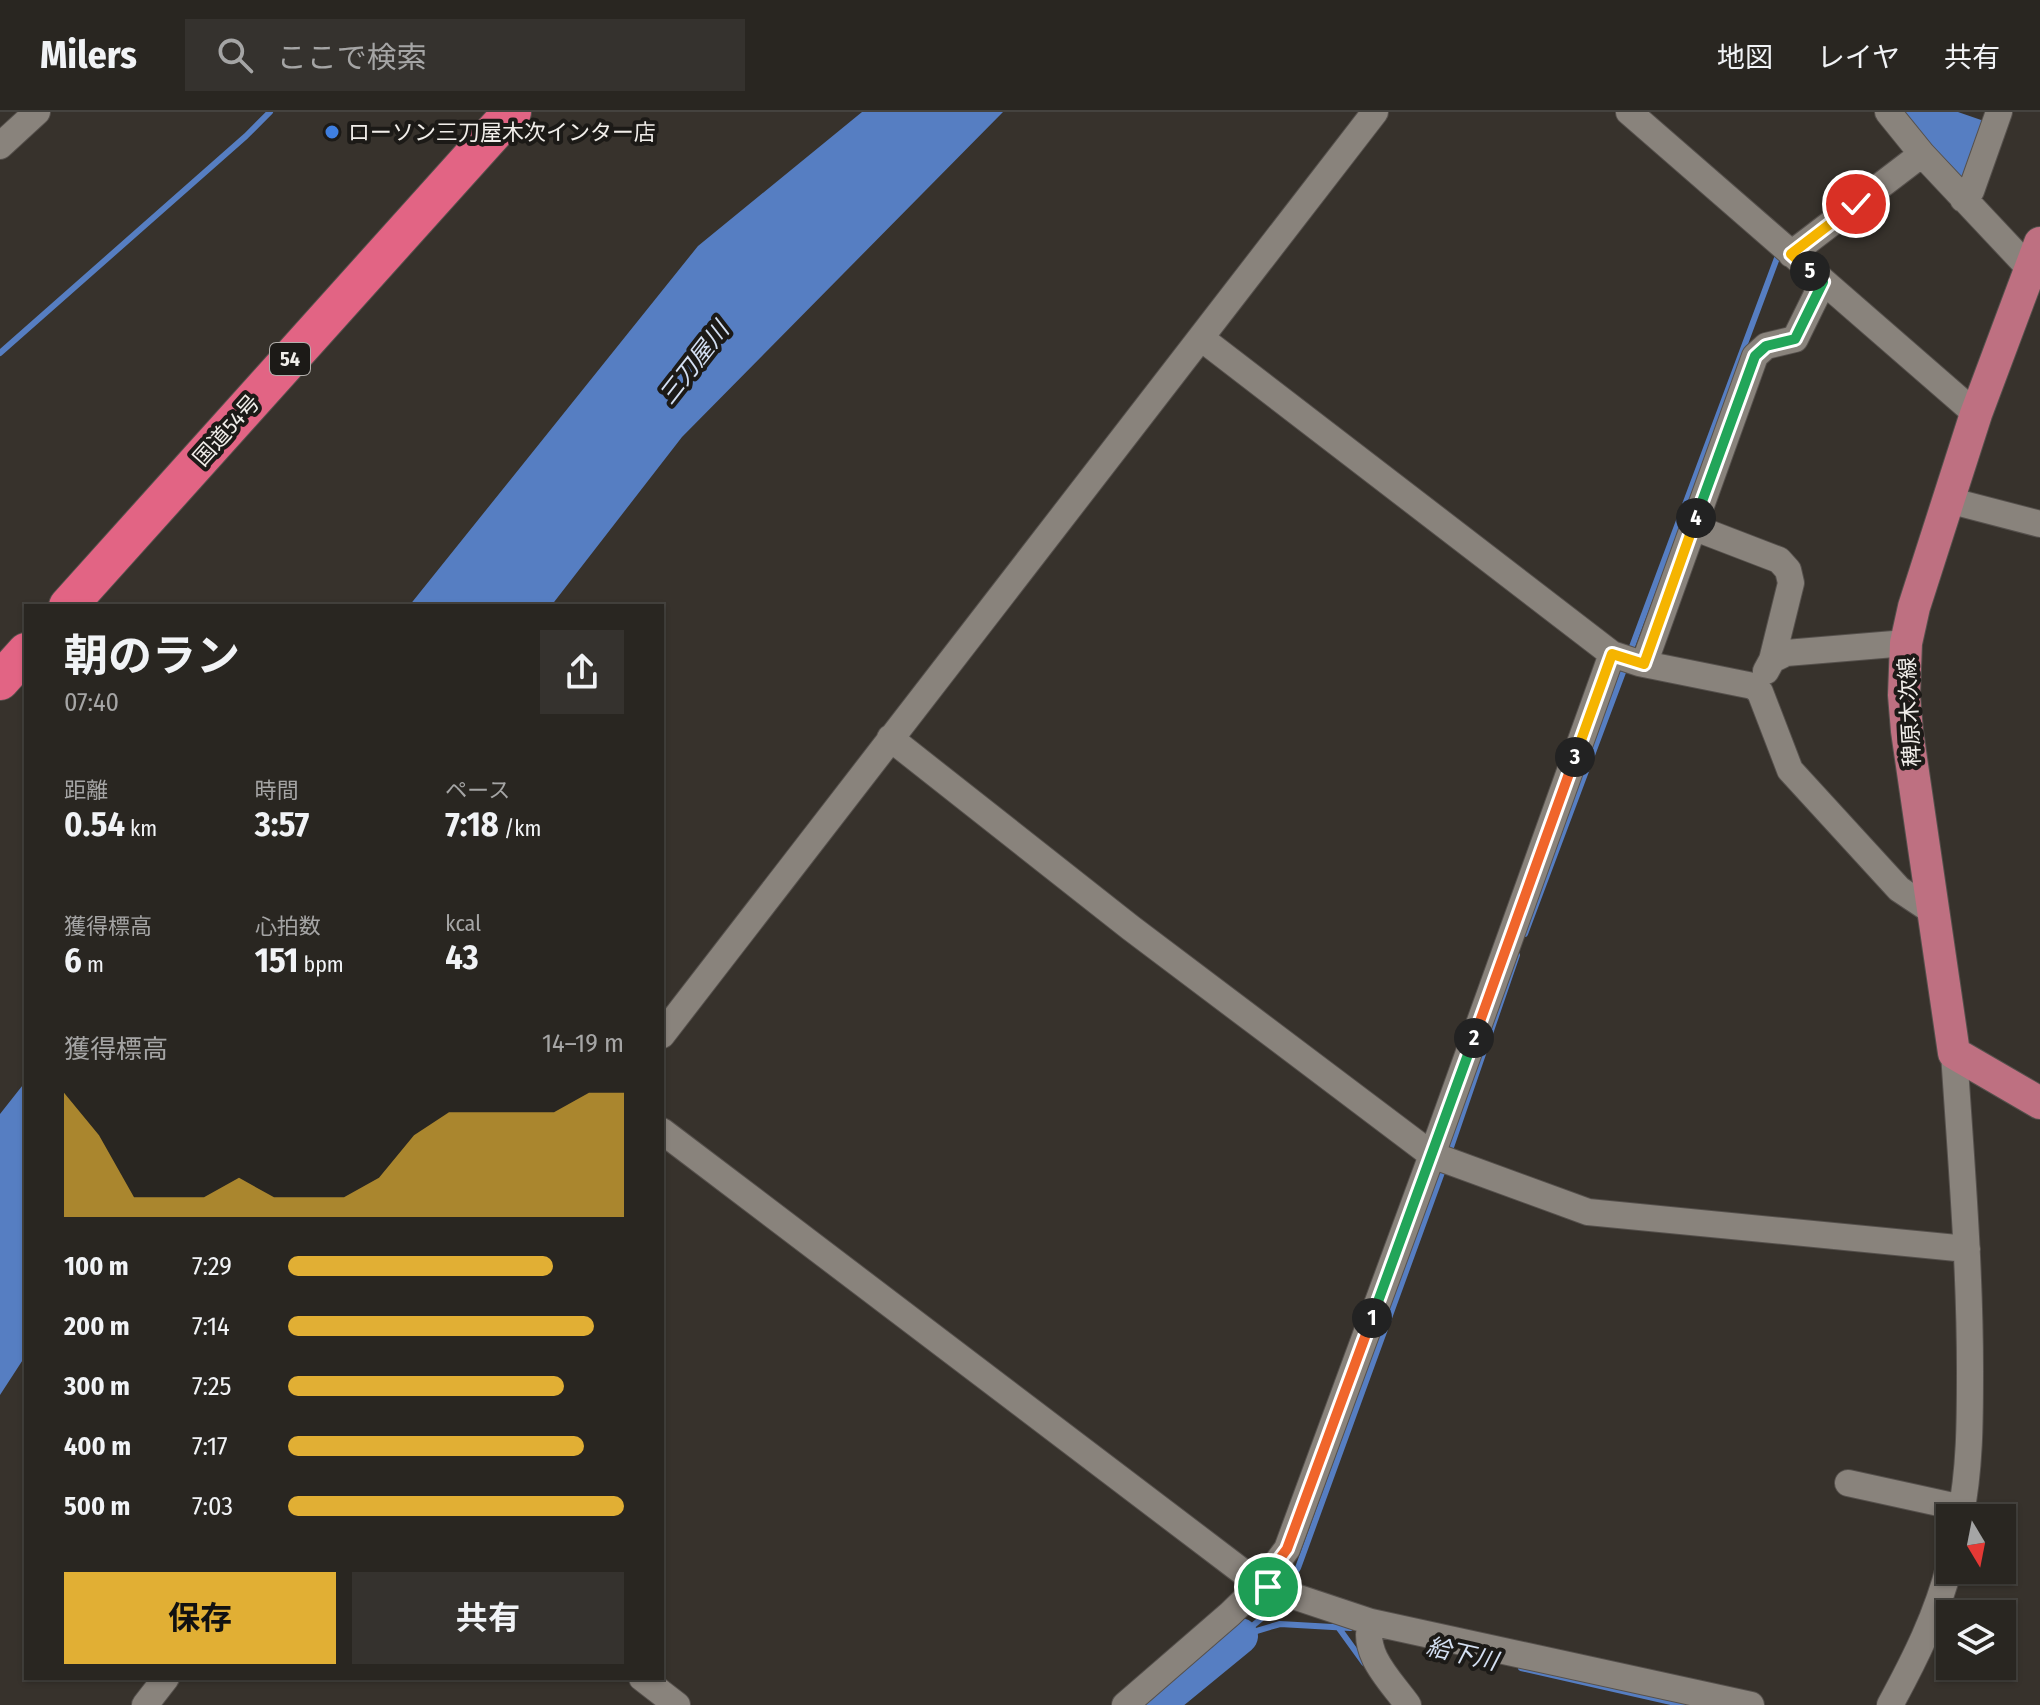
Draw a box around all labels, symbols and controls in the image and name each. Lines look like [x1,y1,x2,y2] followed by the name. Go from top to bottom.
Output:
[185,19,745,91] search box
[40,32,137,78] text: Milers
[213,33,257,77] icon: search
[277,40,427,76] text: ここで検索
[1717,41,1773,74] text: 地図
[1817,41,1900,74] text: レイヤ
[1944,41,2000,74] text: 共有
[348,119,656,146] place label: ローソン三刀屋木次インター店
[323,123,341,141] marker: ローソン三刀屋木次インター店
[1822,170,1890,238] pin
[1834,182,1878,226] icon: check
[1790,251,1830,291] pin: 5
[1805,257,1815,284] text: 5
[653,314,736,409] water label: 三刀屋川
[270,343,310,375] road number: 54
[187,389,265,472] street label: 国道54号
[1676,498,1716,538] pin: 4
[1690,504,1702,531] text: 4
[64,630,240,683] text: 朝のラン
[540,630,624,714] button: share
[1893,656,1926,768] street label: 稗原木次線
[64,687,119,718] text: 07:40
[1555,737,1595,777] pin: 3
[1570,743,1580,770] text: 3
[64,777,108,804] text: 距離
[255,777,299,804] text: 時間
[445,777,510,804] text: ペース
[64,804,125,845] text: 0.54
[255,804,309,845] text: 3:57
[445,804,499,845] text: 7:18
[125,815,157,842] text: km
[499,815,541,842] text: /km
[445,910,481,937] text: kcal
[64,913,152,940] text: 獲得標高
[255,913,321,940] text: 心拍数
[445,937,479,978] text: 43
[64,940,82,981] text: 6
[255,940,298,981] text: 151
[82,951,104,978] text: m
[298,951,344,978] text: bpm
[1454,1018,1494,1058] pin: 2
[1469,1024,1479,1051] text: 2
[542,1028,624,1059] text: 14–19 m
[64,1034,168,1065] text: 獲得標高
[64,1251,129,1282] text: 100 m
[192,1251,232,1282] text: 7:29
[1352,1298,1392,1338] pin: 1
[1367,1304,1377,1331] text: 1
[64,1311,130,1342] text: 200 m
[192,1311,230,1342] text: 7:14
[64,1371,130,1402] text: 300 m
[192,1371,231,1402] text: 7:25
[64,1431,131,1462] text: 400 m
[192,1431,228,1462] text: 7:17
[64,1491,130,1522] text: 500 m
[192,1491,233,1522] text: 7:03
[1936,1504,2016,1584] north arrow
[1936,1504,2016,1680] map controls
[1234,1553,1302,1621] pin
[1246,1565,1290,1609] icon: arrive
[64,1572,336,1664] button: 保存
[352,1572,624,1664] button: 共有
[1936,1600,2016,1680] button: layers
[1424,1632,1503,1676] water label: 給下川

